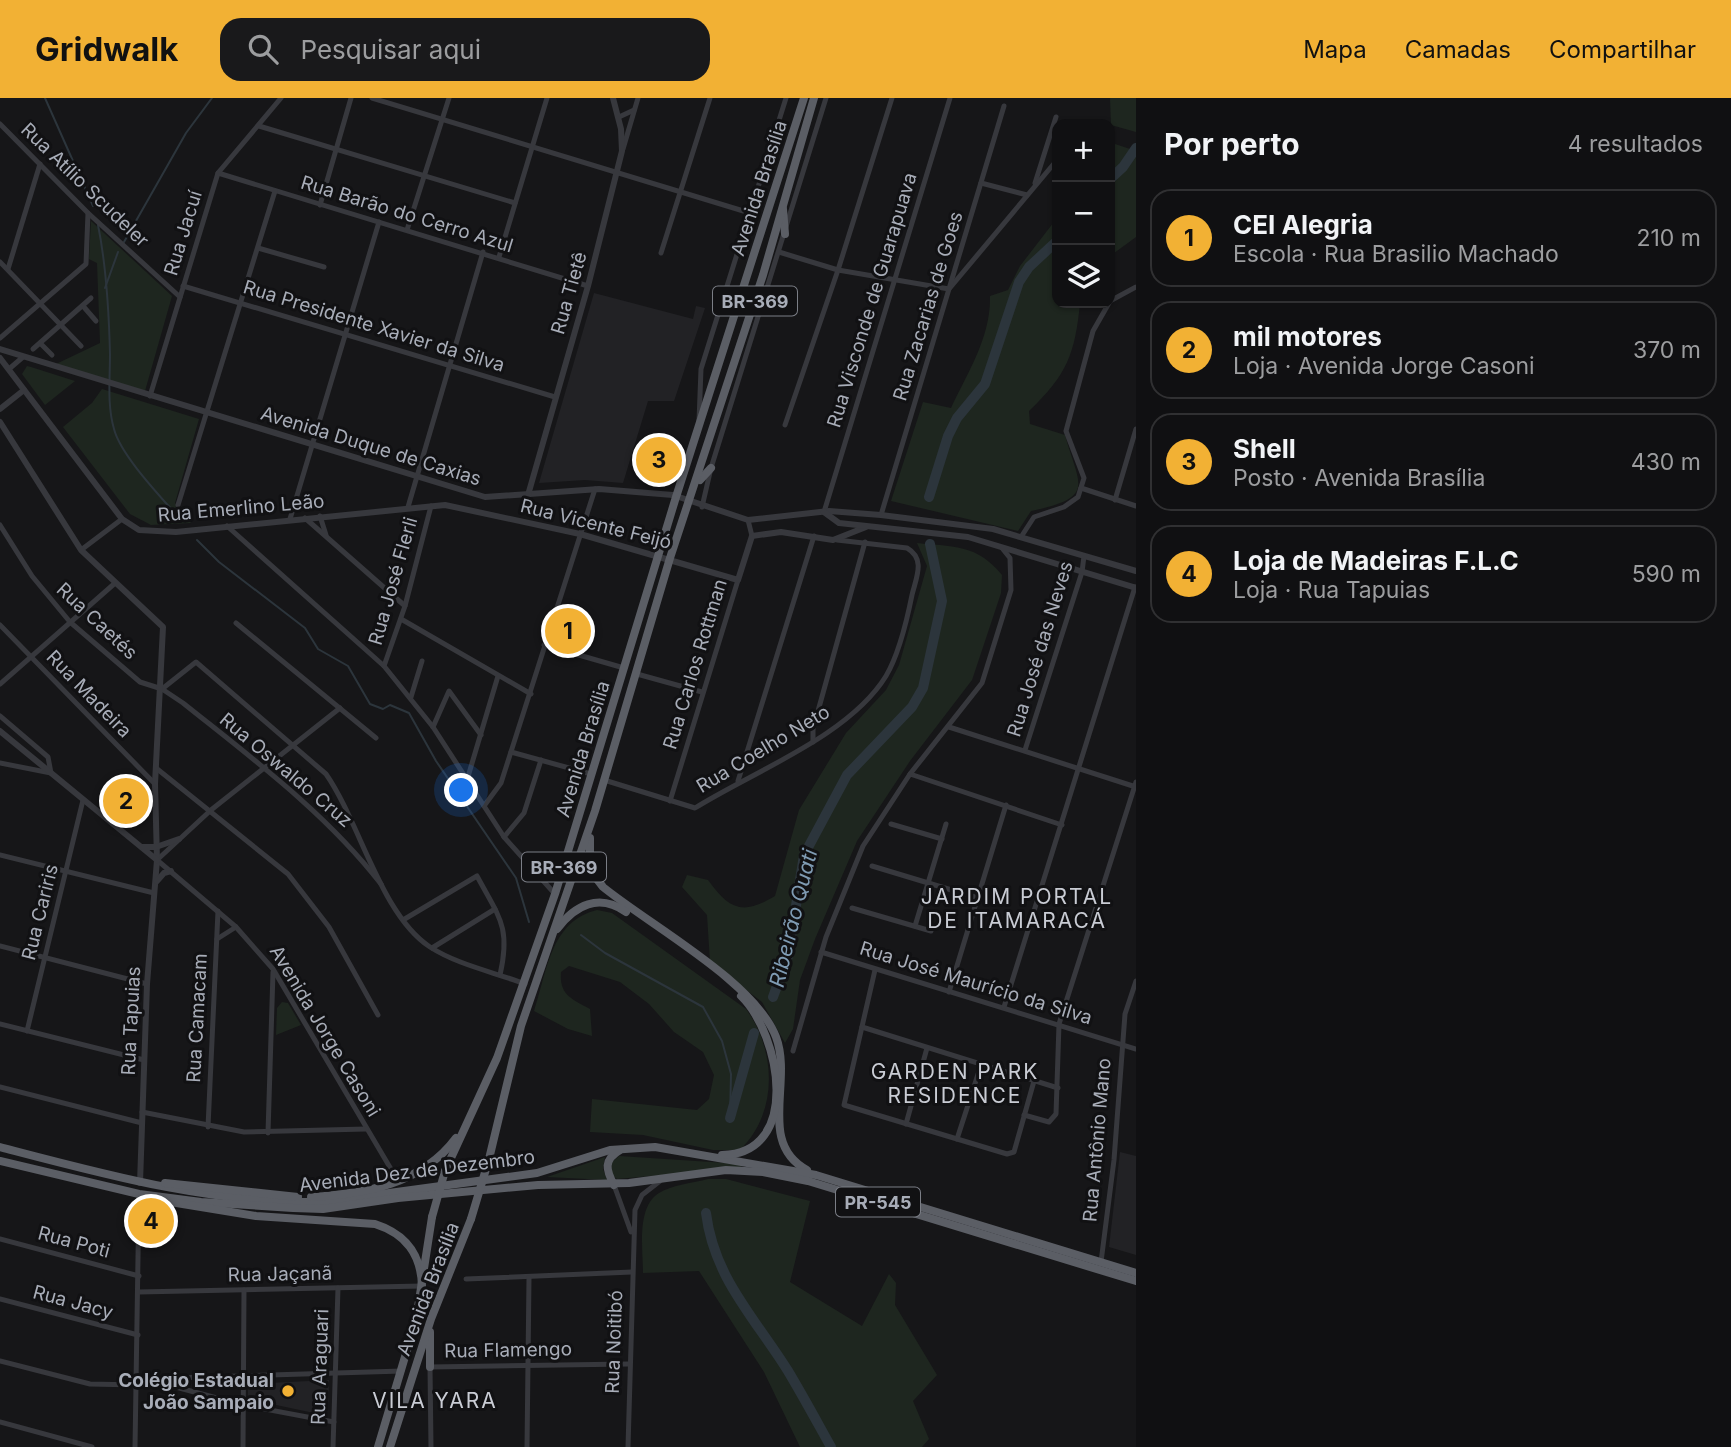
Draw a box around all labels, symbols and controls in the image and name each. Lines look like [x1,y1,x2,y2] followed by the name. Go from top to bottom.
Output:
[220,18,710,81] search box
[35,29,178,69] text: Gridwalk
[244,30,282,68] icon: search
[300,34,481,65] text: Pesquisar aqui
[1303,35,1367,64] text: Mapa
[1405,35,1511,64] text: Camadas
[1549,35,1696,64] text: Compartilhar
[726,117,792,259] street label: Avenida Brasília
[16,118,154,252] street label: Rua Atílio Scudeler
[1052,119,1115,308] map controls
[1052,119,1115,182] button: +
[1164,126,1300,162] text: Por perto
[1568,130,1703,158] text: 4 resultados
[822,170,922,430] street label: Rua Visconde de Guarapuava
[298,171,516,257] street label: Rua Barão do Cerro Azul
[1052,182,1115,245] button: −
[159,187,207,278] street label: Rua Jacuí
[888,209,968,403] street label: Rua Zacarias de Goes
[1233,209,1373,240] text: CEI Alegria
[1184,224,1194,252] text: 1
[1636,224,1701,252] text: 210 m
[1233,240,1559,268] text: Escola · Rua Brasilio Machado
[1052,245,1115,308] button: layers
[546,249,592,337] street label: Rua Tietê
[241,275,507,377] street label: Rua Presidente Xavier da Silva
[713,286,797,316] road number: BR-369
[1233,321,1382,352] text: mil motores
[1182,336,1196,364] text: 2
[1633,336,1701,364] text: 370 m
[1233,352,1535,380] text: Loja · Avenida Jorge Casoni
[258,401,484,491] street label: Avenida Duque de Caxias
[1233,433,1296,464] text: Shell
[636,434,682,486] pin: 3
[1182,448,1196,476] text: 3
[1631,448,1701,476] text: 430 m
[1233,464,1485,492] text: Posto · Avenida Brasília
[157,489,325,527] street label: Rua Emerlino Leão
[518,494,674,554] street label: Rua Vicente Feijó
[364,514,422,648] street label: Rua José FIerli
[1233,545,1519,576] text: Loja de Madeiras F.L.C
[1002,558,1078,740] street label: Rua José das Neves
[1181,560,1197,588] text: 4
[1632,560,1701,588] text: 590 m
[658,576,732,752] street label: Rua Carlos Rottman
[1233,576,1430,604] text: Loja · Rua Tapuias
[52,578,142,664] street label: Rua Caetés
[545,605,591,657] pin: 1
[42,646,136,742] street label: Rua Madeira
[551,678,615,820] street label: Avenida Brasília
[692,700,834,798] street label: Rua Coelho Neto
[215,708,357,832] street label: Rua Oswaldo Cruz
[444,773,478,807] your location
[103,775,149,827] pin: 2
[764,846,822,990] water label: Ribeirão Quati
[522,852,606,882] road number: BR-369
[17,862,63,962] street label: Rua Cariris
[921,884,1113,933] district label: JARDIM PORTAL DE ITAMARACÁ
[857,937,1095,1029] street label: Rua José Maurício da Silva
[265,941,385,1121] street label: Avenida Jorge Casoni
[182,953,212,1083] street label: Rua Camacam
[117,966,145,1076] street label: Rua Tapuias
[1078,1057,1116,1223] street label: Rua Antônio Mano
[871,1059,1039,1108] district label: GARDEN PARK RESIDENCE
[298,1145,536,1197] street label: Avenida Dez de Dezembro
[836,1188,920,1217] road number: PR-545
[128,1195,174,1247] pin: 4
[392,1219,464,1359] street label: Avenida Brasília
[35,1221,113,1263] street label: Rua Poti
[228,1262,332,1286] street label: Rua Jaçanã
[30,1280,116,1324] street label: Rua Jacy
[601,1290,627,1394] street label: Rua Noitibó
[306,1309,334,1425] street label: Rua Araguari
[444,1337,572,1363] street label: Rua Flamengo
[118,1369,274,1414] place label: Colégio Estadual João Sampaio
[280,1383,296,1399] marker: Colégio Estadual João Sampaio
[372,1388,498,1413] district label: VILA YARA

